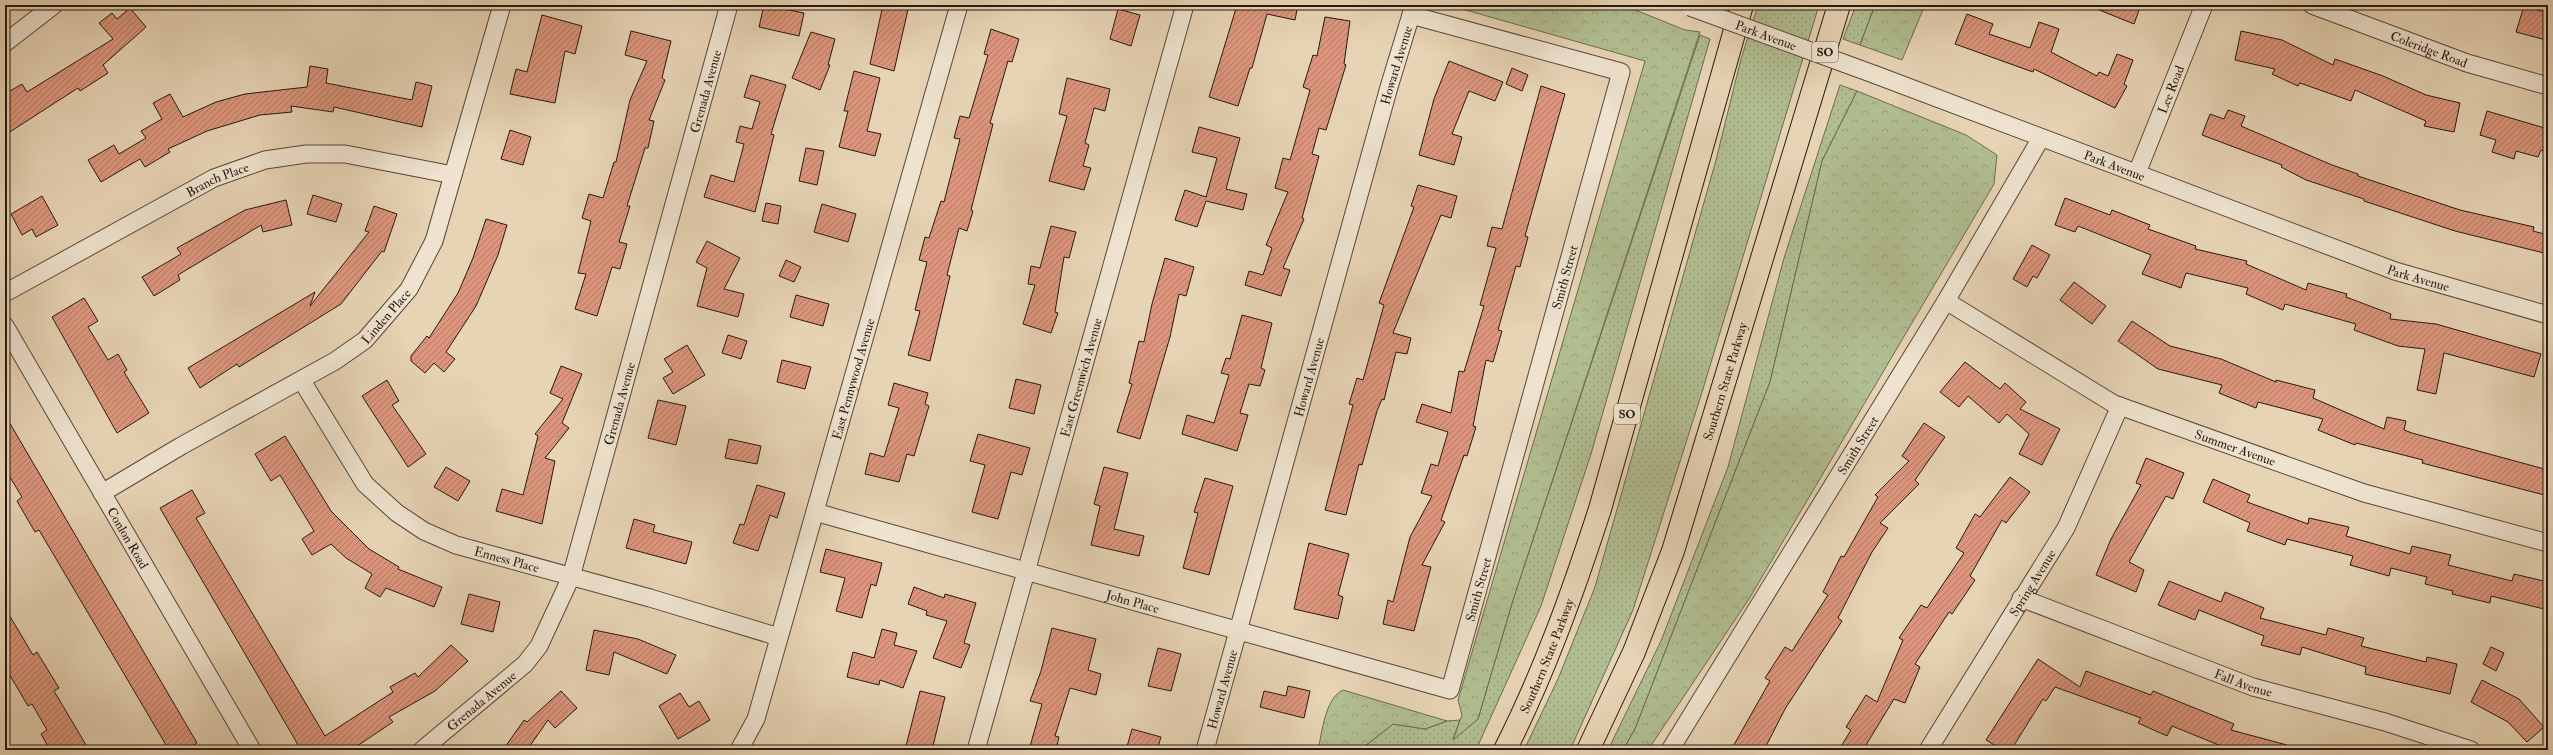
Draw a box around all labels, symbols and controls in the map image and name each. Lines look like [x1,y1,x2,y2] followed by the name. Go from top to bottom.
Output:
[1733,17,1799,54] street label: Park Avenue
[1377,23,1416,107] street label: Howard Avenue
[2388,28,2470,72] street label: Coleridge Road
[1812,42,1838,62] road number: SO
[687,48,725,135] street label: Grenada Avenue
[2155,63,2188,116] street label: Lee Road
[2081,147,2148,185] street label: Park Avenue
[183,159,252,201] street label: Branch Place
[1549,243,1582,311] street label: Smith Street
[2384,262,2452,295] street label: Park Avenue
[358,285,415,348] street label: Linden Place
[829,316,879,442] street label: East Pennywood Avenue
[1057,316,1106,439] street label: East Greenwich Avenue
[1700,320,1752,443] street label: Southern State Parkway
[1291,335,1328,419] street label: Howard Avenue
[601,360,639,447] street label: Grenada Avenue
[1614,404,1640,424] road number: SO
[1834,413,1882,478] street label: Smith Street
[2193,426,2278,470] street label: Summer Avenue
[103,504,152,572] street label: Conlon Road
[472,543,541,577] street label: Enness Place
[2006,546,2060,620] street label: Spring Avenue
[1462,556,1495,623] street label: Smith Street
[1103,587,1161,617] street label: John Place
[1517,596,1579,716] street label: Southern State Parkway
[1204,648,1242,731] street label: Howard Avenue
[2212,666,2274,701] street label: Fall Avenue
[444,668,520,735] street label: Grenada Avenue

